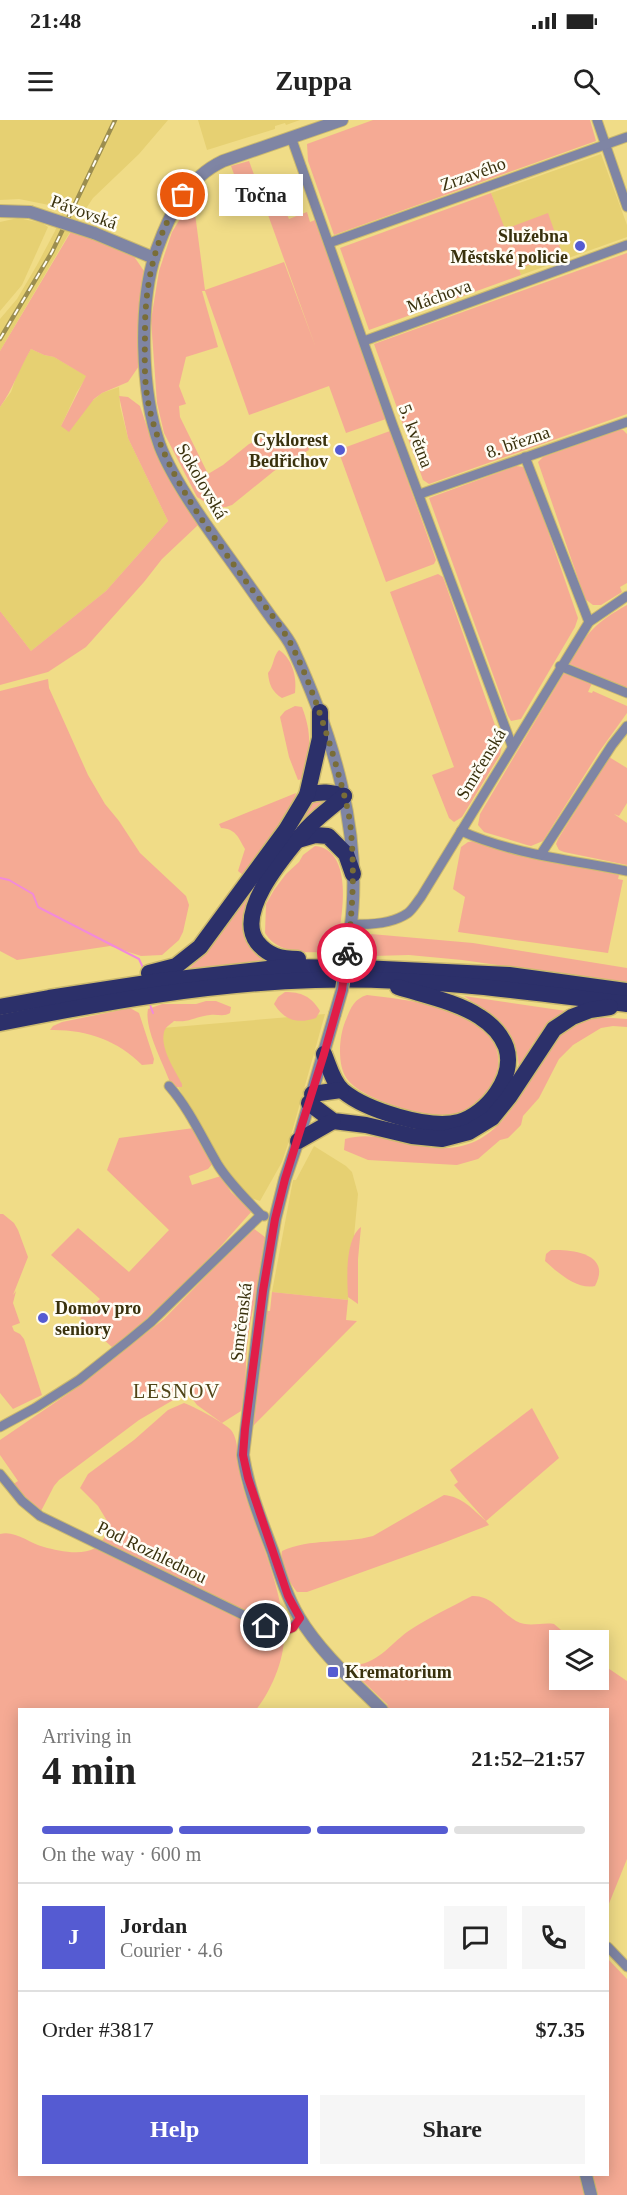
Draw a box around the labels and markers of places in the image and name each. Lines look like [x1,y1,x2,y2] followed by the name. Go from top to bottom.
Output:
[157,169,208,220] pin
[219,174,303,216] callout: Točna
[451,226,568,267] place label: Služebna Městské policie
[573,239,587,253] marker: Služebna Městské policie
[249,430,328,471] place label: Cyklorest Bedřichov
[333,443,347,457] marker: Cyklorest Bedřichov
[55,1298,141,1339] place label: Domov pro seniory
[36,1311,50,1325] marker: Domov pro seniory
[240,1600,291,1651] pin
[345,1662,452,1682] place label: Krematorium
[326,1665,340,1679] marker: Krematorium

